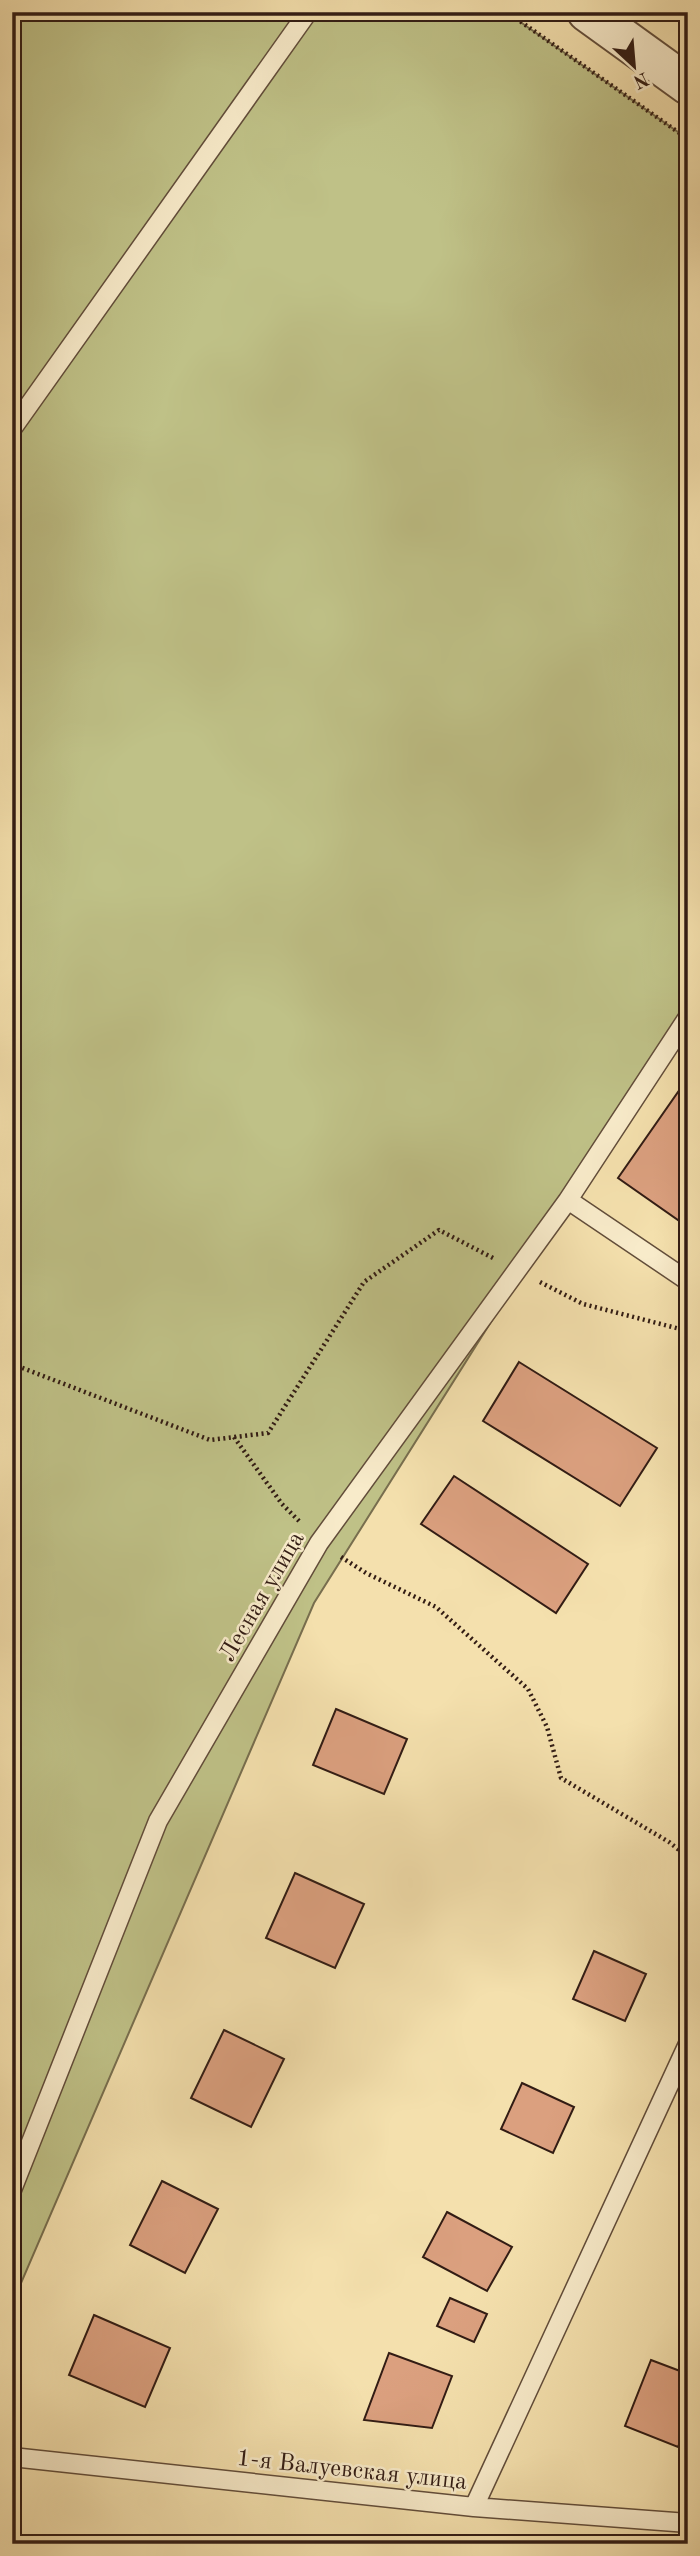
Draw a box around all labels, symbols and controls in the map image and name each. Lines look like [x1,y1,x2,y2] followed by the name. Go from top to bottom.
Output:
[598,32,668,102] north arrow
[629,67,651,91] text: N
[216,1528,310,1666] street label: Лесная улица
[235,2447,468,2495] street label: 1-я Валуевская улица

